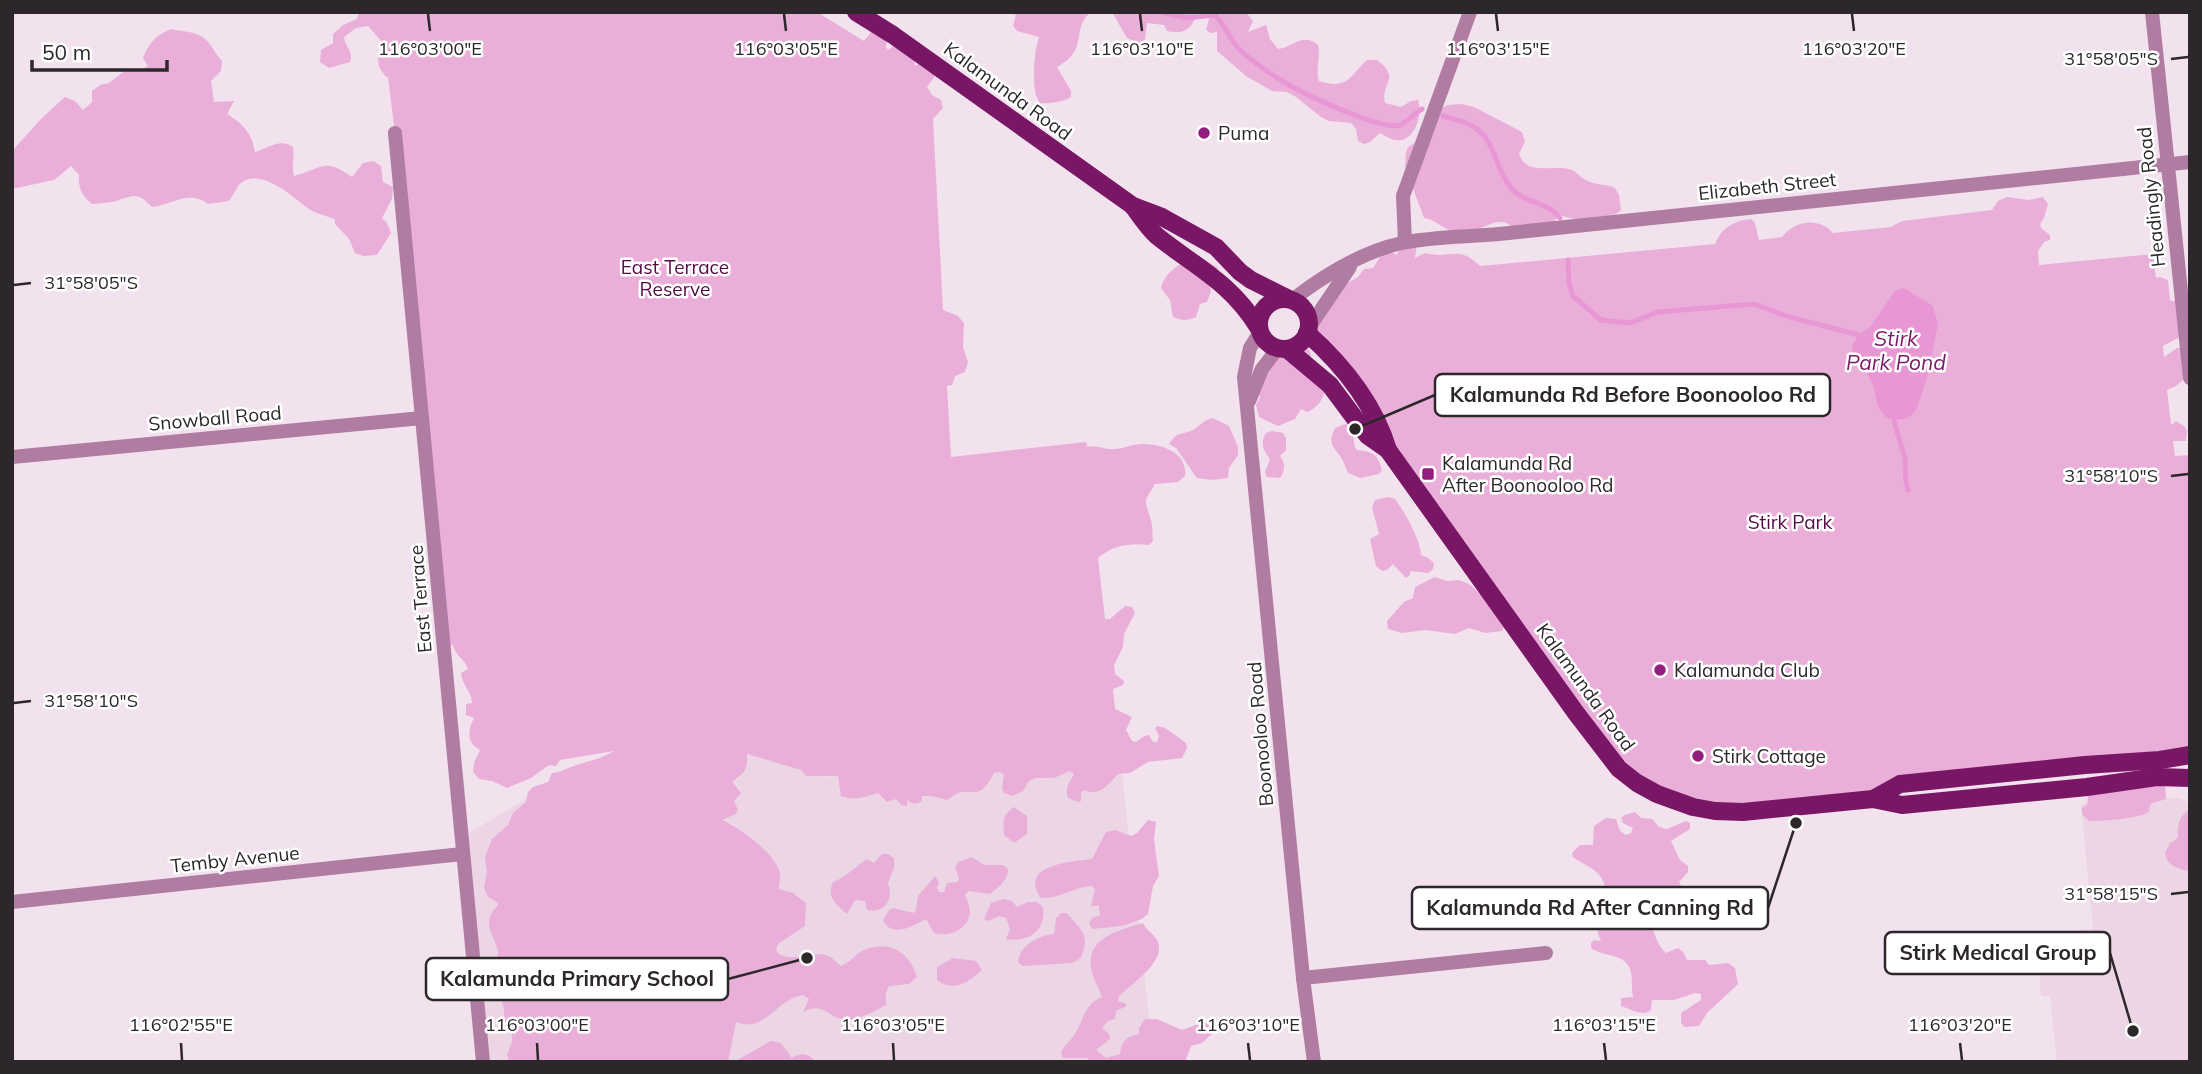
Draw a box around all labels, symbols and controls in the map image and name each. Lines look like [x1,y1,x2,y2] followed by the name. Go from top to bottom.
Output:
[32,28,166,72] scale bar
[939,36,1077,146] street label: Kalamunda Road
[378,37,482,60] text: 116°03'00"E
[734,37,838,60] text: 116°03'05"E
[1090,37,1194,60] text: 116°03'10"E
[1446,37,1550,60] text: 116°03'15"E
[1802,37,1906,60] text: 116°03'20"E
[42,39,91,65] text: 50 m
[2064,47,2158,70] text: 31°58'05"S
[1218,121,1269,145] place label: Puma
[1196,125,1212,141] marker: Puma
[2132,126,2170,268] street label: Headingly Road
[1697,167,1837,205] street label: Elizabeth Street
[621,255,729,301] park label: East Terrace Reserve
[44,271,138,294] text: 31°58'05"S
[1846,325,1946,375] water label: Stirk Park Pond
[1435,374,1830,416] callout: Kalamunda Rd Before Boonooloo Rd
[1450,381,1816,407] text: Kalamunda Rd Before Boonooloo Rd
[147,400,283,436] street label: Snowball Road
[1442,451,1614,497] place label: Kalamunda Rd After Boonooloo Rd
[2064,464,2158,487] text: 31°58'10"S
[1420,466,1436,482] marker: Kalamunda Rd After Boonooloo Rd
[1748,510,1833,534] park label: Stirk Park
[403,544,437,654] street label: East Terrace
[1531,618,1641,756] street label: Kalamunda Road
[1674,658,1820,682] place label: Kalamunda Club
[1242,661,1278,807] street label: Boonooloo Road
[1652,662,1668,678] marker: Kalamunda Club
[44,689,138,712] text: 31°58'10"S
[1712,744,1826,768] place label: Stirk Cottage
[1690,748,1706,764] marker: Stirk Cottage
[169,840,301,878] street label: Temby Avenue
[2064,882,2158,905] text: 31°58'15"S
[1412,887,1768,929] callout: Kalamunda Rd After Canning Rd
[1426,894,1754,920] text: Kalamunda Rd After Canning Rd
[1885,932,2110,974] callout: Stirk Medical Group
[1899,939,2097,965] text: Stirk Medical Group
[426,958,728,1000] callout: Kalamunda Primary School
[440,965,714,991] text: Kalamunda Primary School
[129,1013,233,1036] text: 116°02'55"E
[485,1013,589,1036] text: 116°03'00"E
[841,1013,945,1036] text: 116°03'05"E
[1196,1013,1300,1036] text: 116°03'10"E
[1552,1013,1656,1036] text: 116°03'15"E
[1908,1013,2012,1036] text: 116°03'20"E

